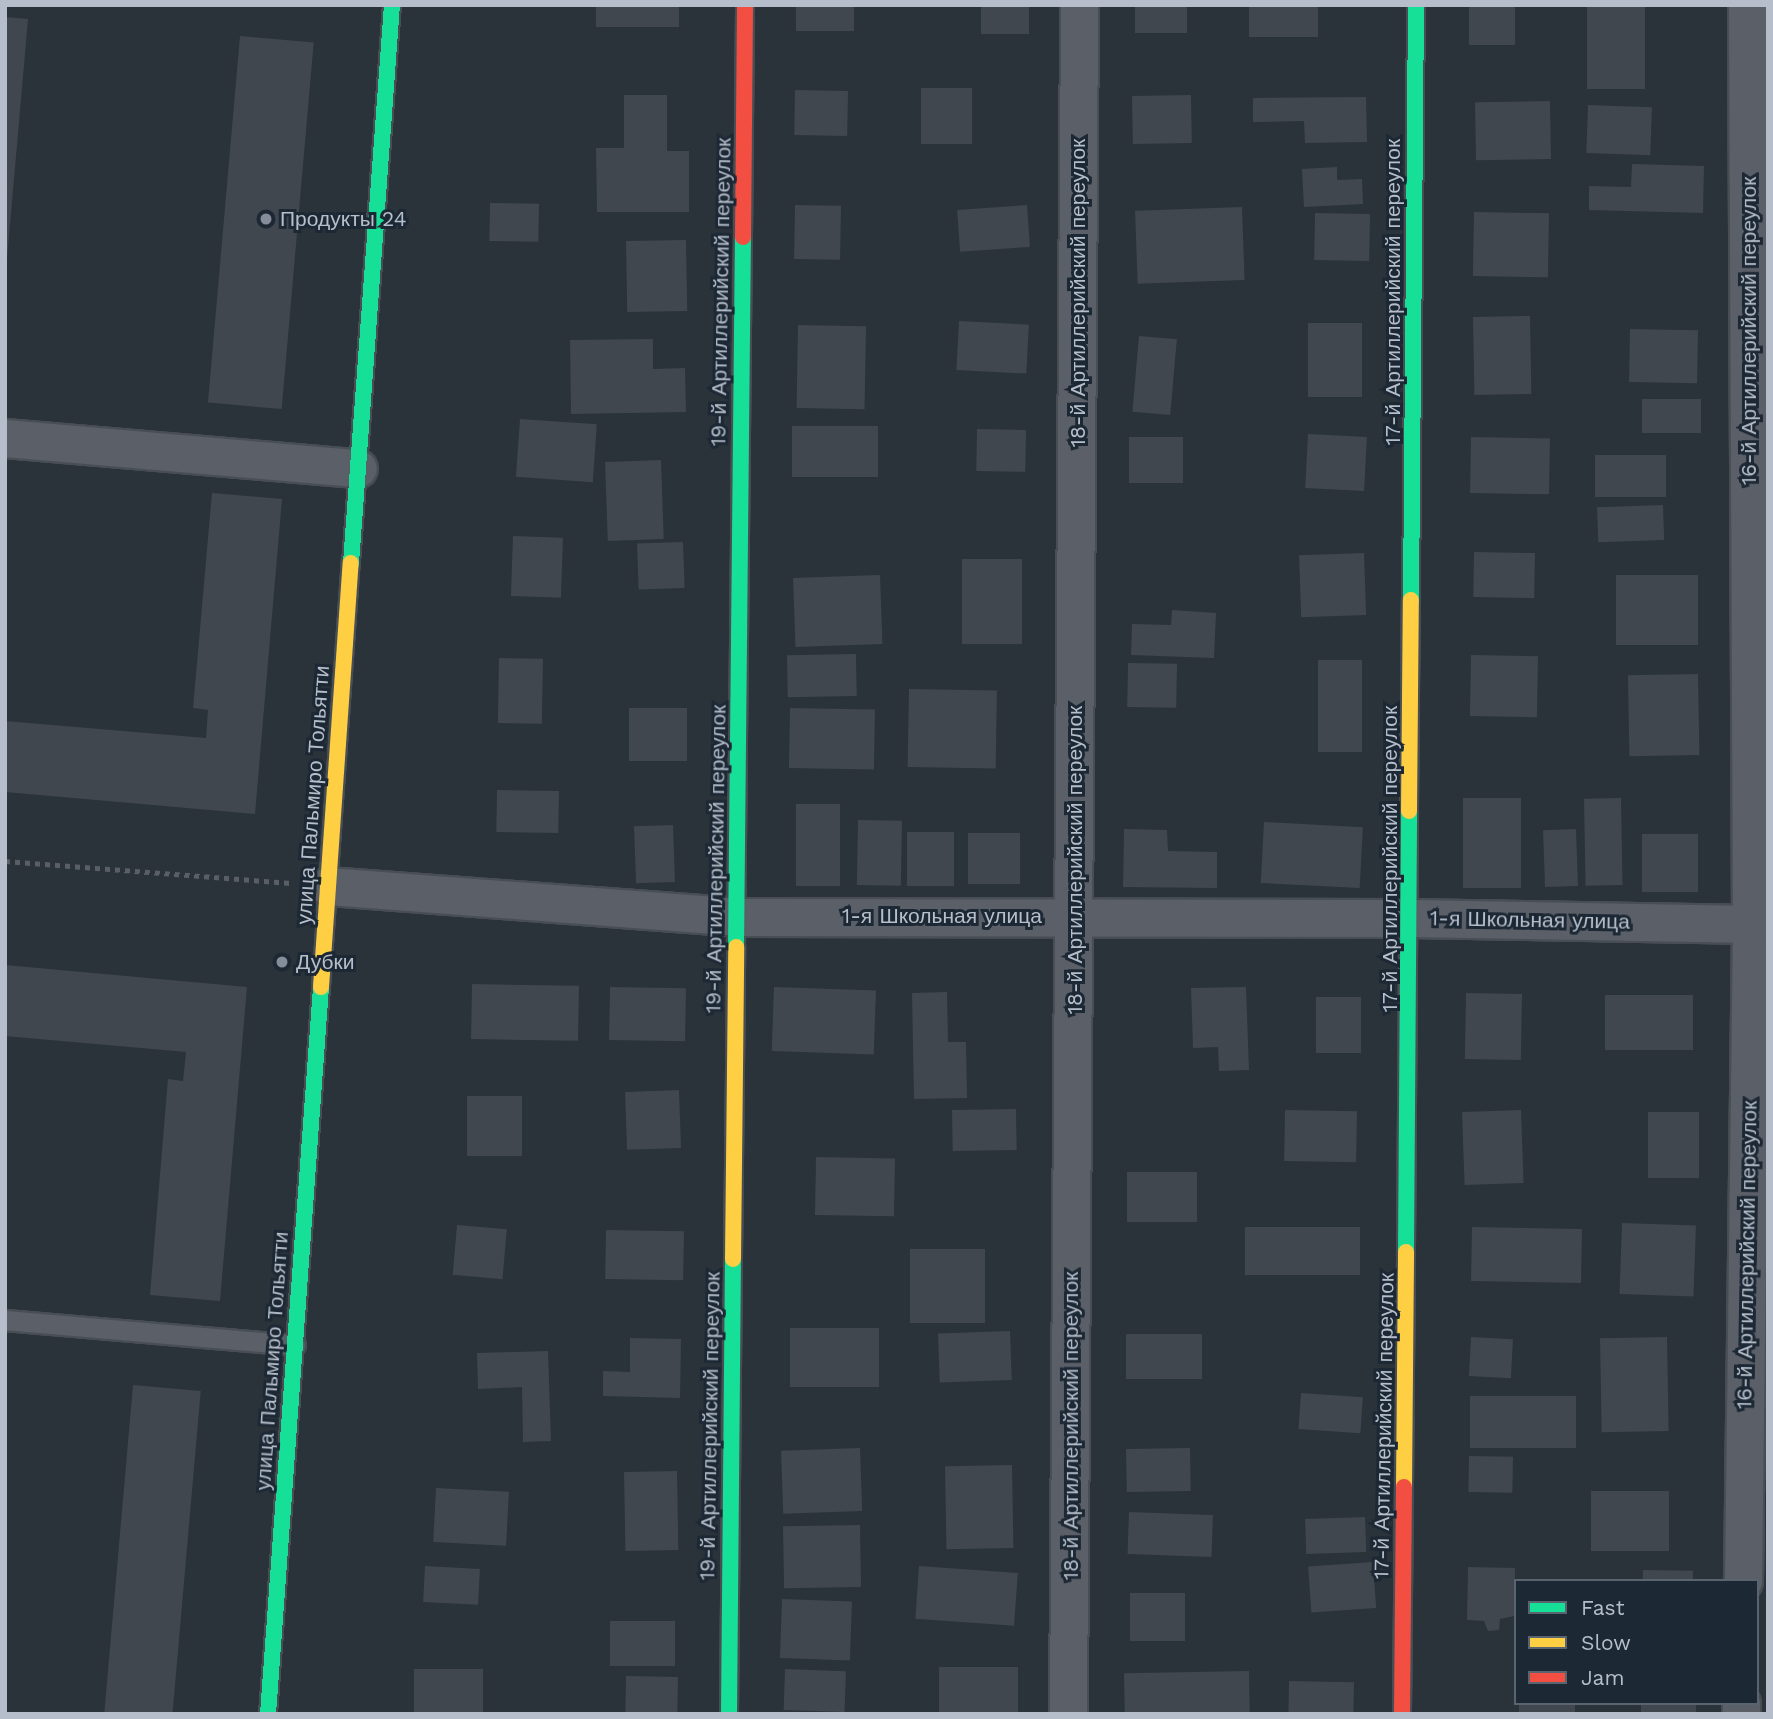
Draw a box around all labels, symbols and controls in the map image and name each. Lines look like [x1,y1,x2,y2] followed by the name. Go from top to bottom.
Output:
[706,138,736,446] street label: 19-й Артиллерийский переулок
[1065,139,1091,447] street label: 18-й Артиллерийский переулок
[1380,139,1406,445] street label: 17-й Артиллерийский переулок
[1736,177,1762,485] street label: 16-й Артиллерийский переулок
[280,206,406,232] place label: Продукты 24
[258,211,274,227] marker: Продукты 24
[291,665,335,925] street label: улица Пальмиро Тольятти
[701,705,731,1013] street label: 19-й Артиллерийский переулок
[1062,706,1088,1014] street label: 18-й Артиллерийский переулок
[1377,706,1403,1012] street label: 17-й Артиллерийский переулок
[842,903,1042,929] street label: 1-я Школьная улица
[1430,906,1630,934] street label: 1-я Школьная улица
[296,949,354,975] place label: Дубки
[274,954,290,970] marker: Дубки
[1732,1101,1762,1409] street label: 16-й Артиллерийский переулок
[250,1231,294,1491] street label: улица Пальмиро Тольятти
[695,1272,725,1580] street label: 19-й Артиллерийский переулок
[1058,1272,1084,1580] street label: 18-й Артиллерийский переулок
[1369,1273,1399,1579] street label: 17-й Артиллерийский переулок
[1514,1579,1759,1705] legend
[1581,1595,1625,1620] text: Fast
[1581,1630,1631,1655] text: Slow
[1581,1665,1624,1690] text: Jam

